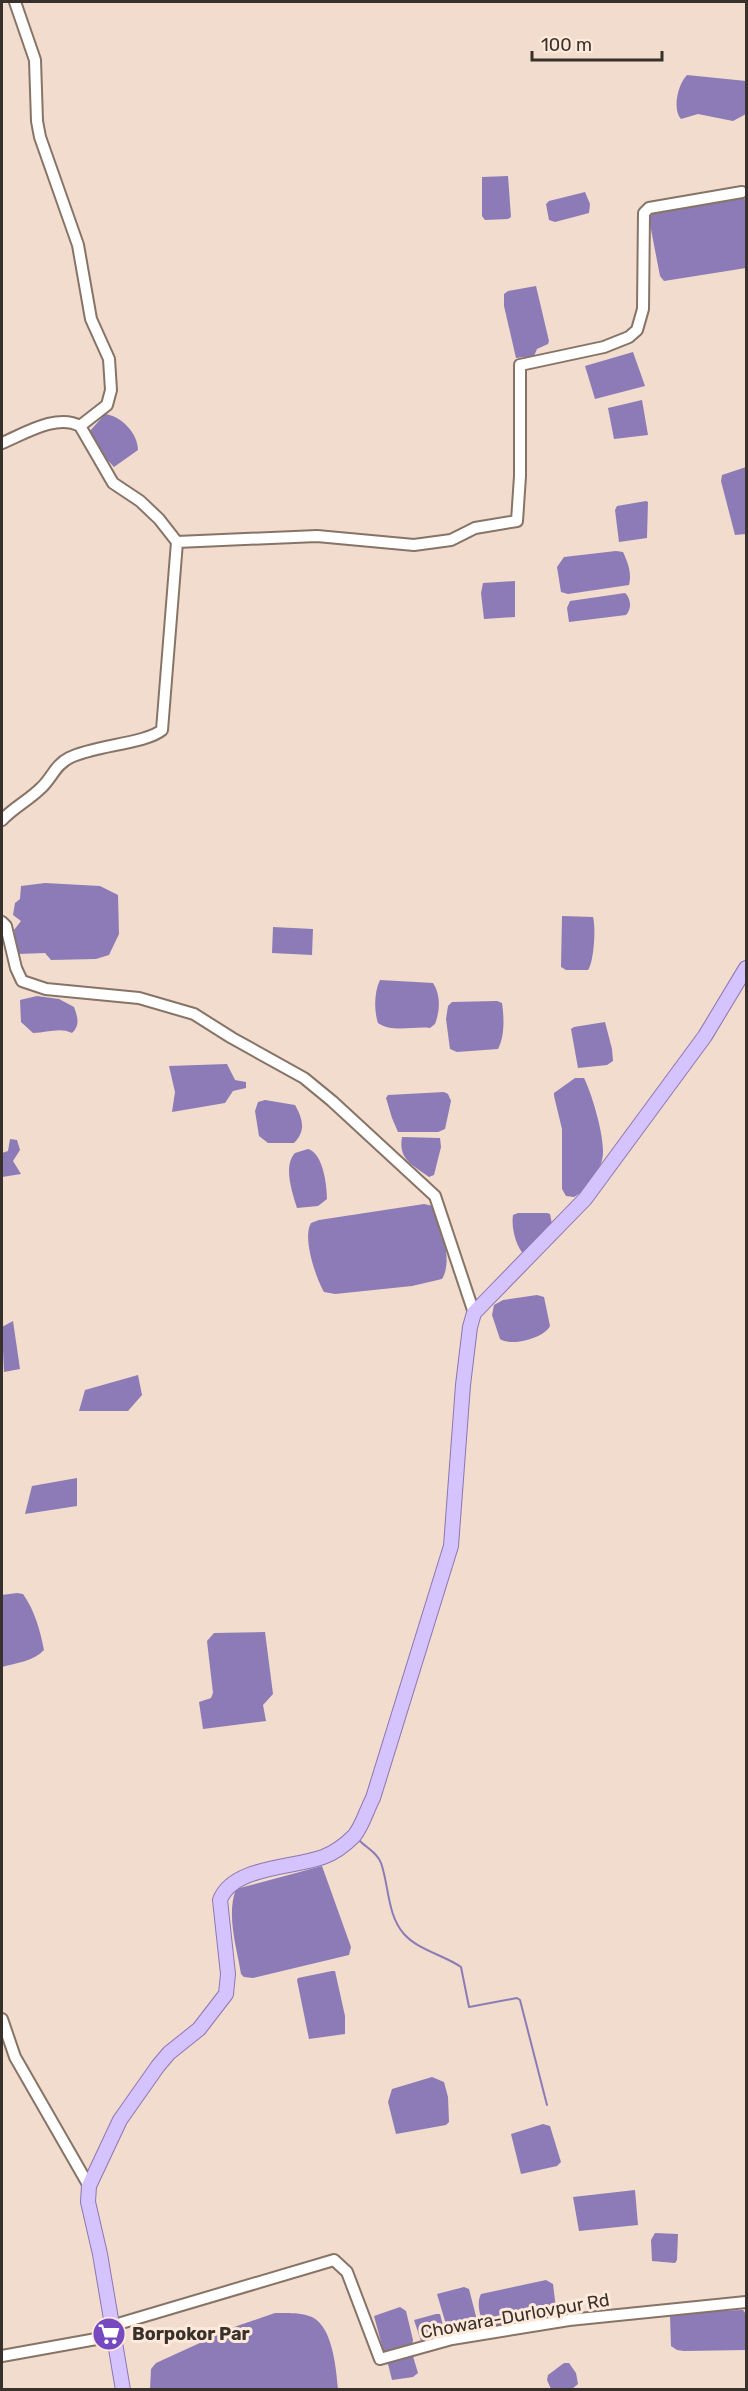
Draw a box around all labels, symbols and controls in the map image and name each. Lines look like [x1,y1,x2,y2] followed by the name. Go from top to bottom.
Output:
[532,24,662,62] scale bar
[541,34,592,56] text: 100 m
[419,2289,611,2343] street label: Chowara-Durlovpur Rd
[91,2316,127,2352] supermarket icon: Borpokor Par
[132,2323,250,2345] place label: Borpokor Par

